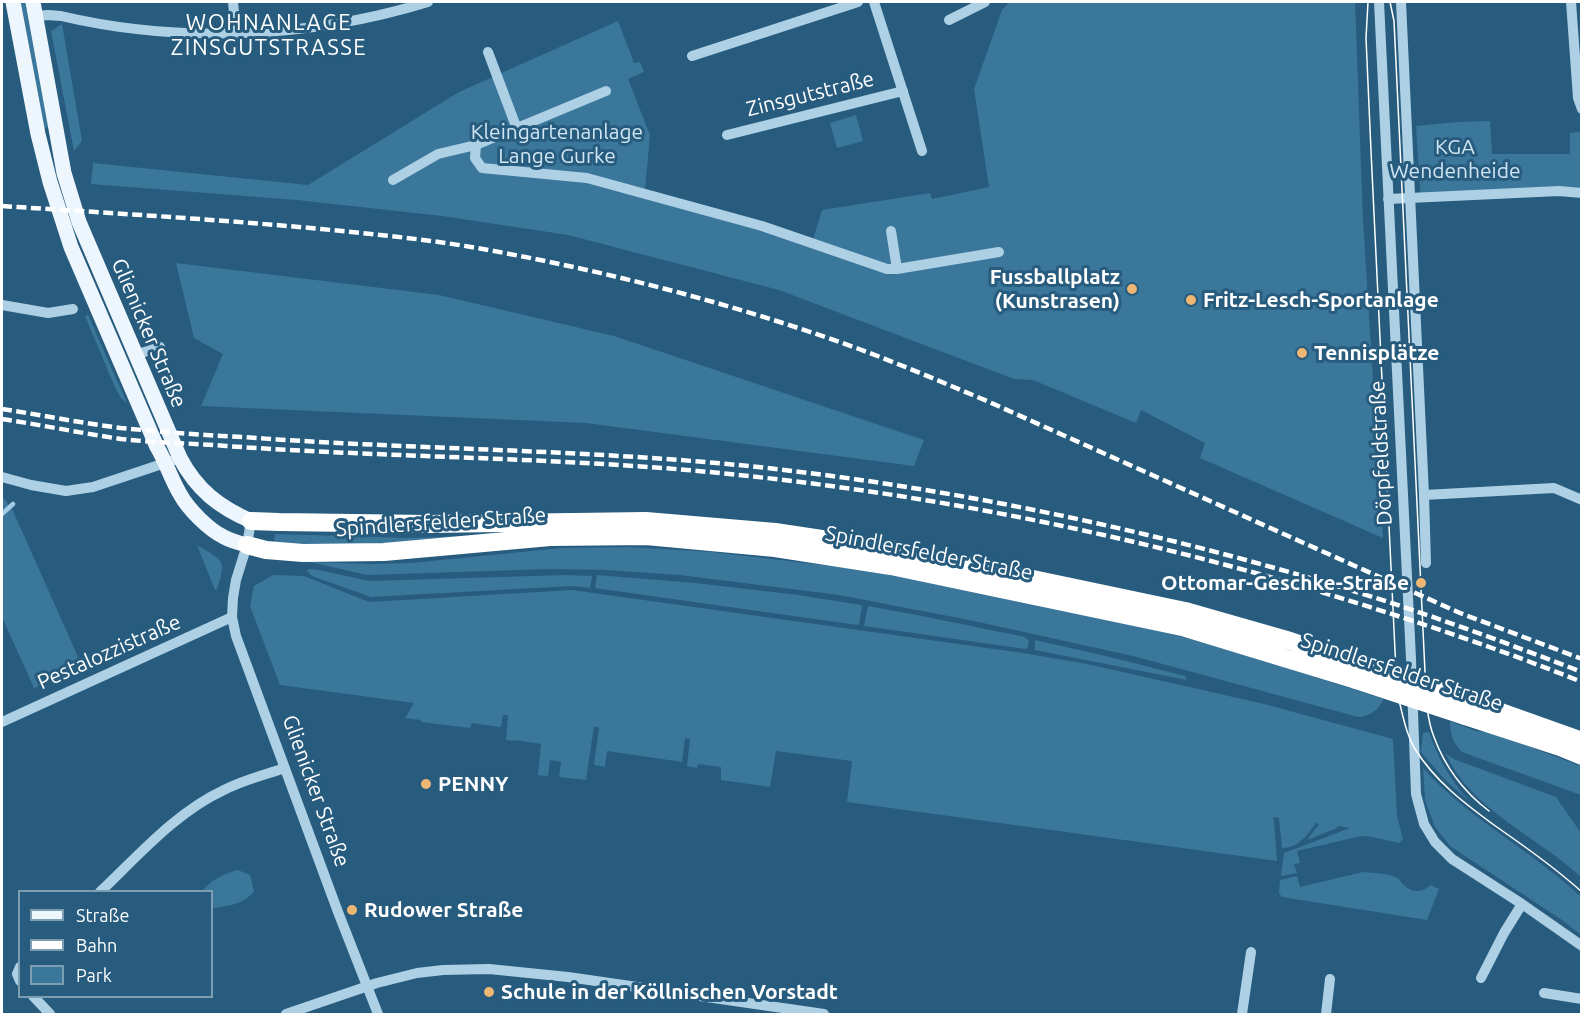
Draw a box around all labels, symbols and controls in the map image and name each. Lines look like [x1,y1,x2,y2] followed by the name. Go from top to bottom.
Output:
[171,10,367,62] district label: WOHNANLAGE ZINSGUTSTRASSE
[743,66,877,122] street label: Zinsgutstraße
[471,119,643,169] park label: Kleingartenanlage Lange Gurke
[1389,134,1521,184] park label: KGA Wendenheide
[106,255,192,411] street label: Glienicker Straße
[990,264,1120,314] place label: Fussballplatz (Kunstrasen)
[1125,282,1139,296] marker: Fussballplatz (Kunstrasen)
[1203,287,1439,313] place label: Fritz-Lesch-Sportanlage
[1184,293,1198,307] marker: Fritz-Lesch-Sportanlage
[1314,340,1439,366] place label: Tennisplätze
[1295,346,1309,360] marker: Tennisplätze
[1365,380,1397,526] street label: Dörpfeldstraße
[335,502,547,542] street label: Spindlersfelder Straße
[823,521,1035,585] street label: Spindlersfelder Straße
[1161,570,1409,596] place label: Ottomar-Geschke-Straße
[1414,576,1428,590] marker: Ottomar-Geschke-Straße
[33,609,185,695] street label: Pestalozzistraße
[1298,627,1506,717] street label: Spindlersfelder Straße
[277,712,355,870] street label: Glienicker Straße
[438,771,509,797] place label: PENNY
[419,777,433,791] marker: PENNY
[18,890,213,998] legend
[364,897,523,923] place label: Rudower Straße
[345,903,359,917] marker: Rudower Straße
[76,905,129,925] text: Straße
[76,935,117,955] text: Bahn
[76,965,112,985] text: Park
[501,979,838,1005] place label: Schule in der Köllnischen Vorstadt
[482,985,496,999] marker: Schule in der Köllnischen Vorstadt

